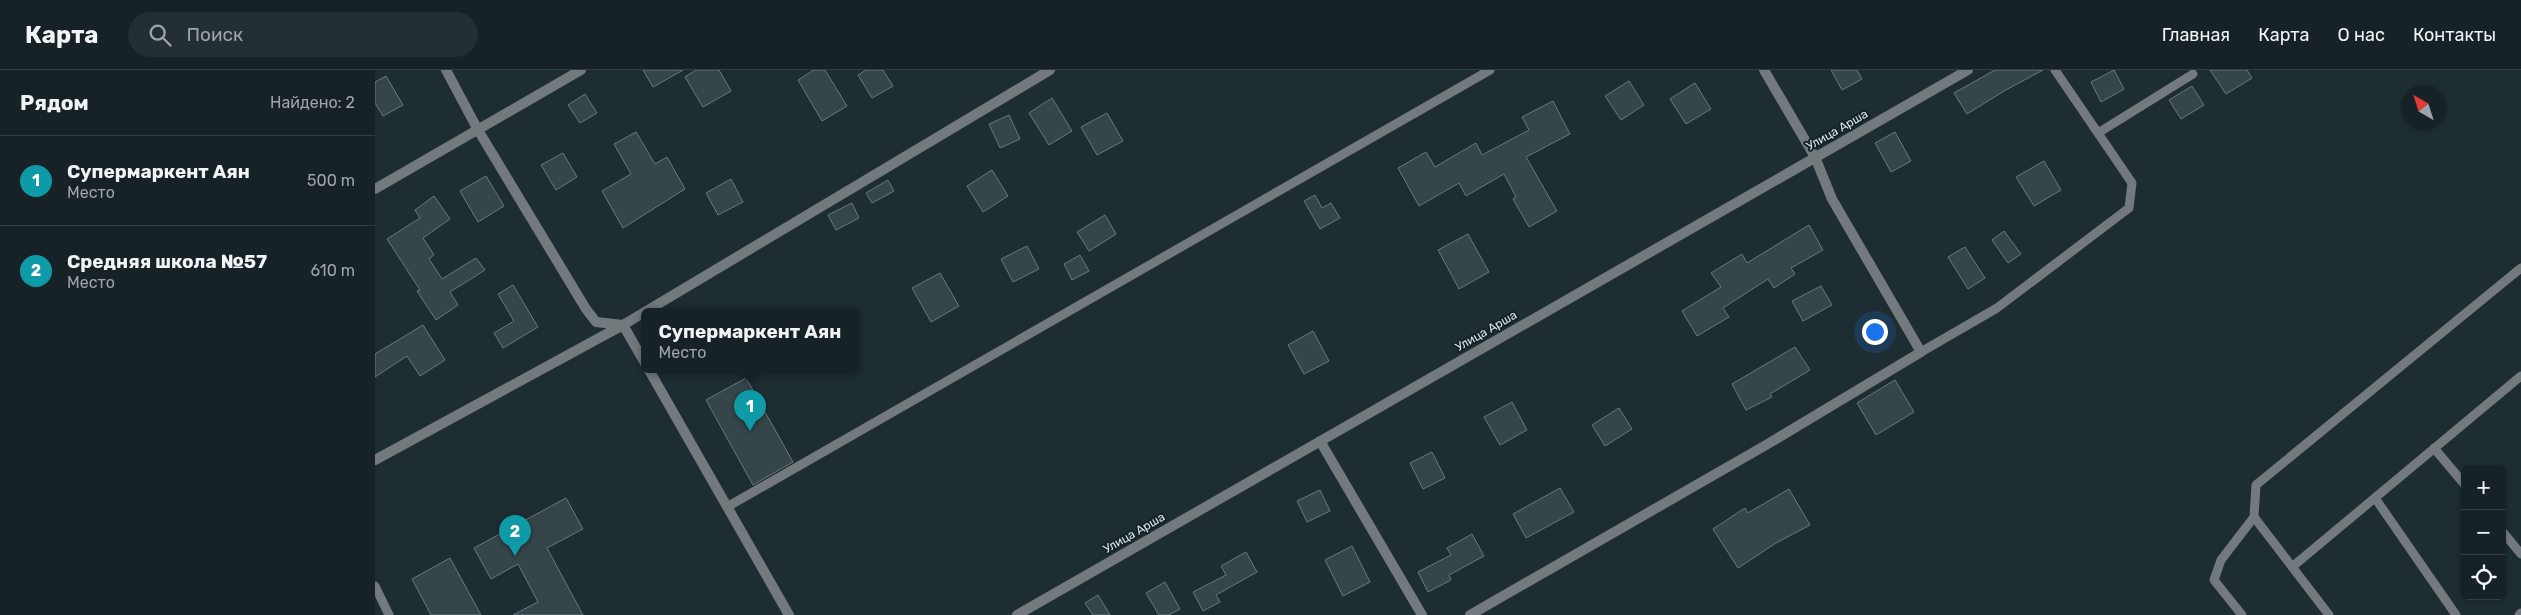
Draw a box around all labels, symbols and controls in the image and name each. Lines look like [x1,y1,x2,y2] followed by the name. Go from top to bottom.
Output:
[128,12,478,57] search box
[25,21,98,49] text: Карта
[146,21,174,49] icon: search
[186,23,243,46] text: Поиск
[2162,24,2230,46] text: Главная
[2258,24,2310,46] text: Карта
[2338,24,2385,46] text: О нас
[2413,24,2496,46] text: Контакты
[2401,85,2446,130] north arrow
[20,90,89,115] text: Рядом
[270,93,355,112] text: Найдено: 2
[1804,107,1870,153] street label: Улица Арша
[67,160,250,183] text: Супермаркент Аян
[32,171,40,190] text: 1
[307,171,355,190] text: 500 m
[67,183,115,202] text: Место
[67,250,267,273] text: Средняя школа №57
[31,261,41,280] text: 2
[311,261,355,280] text: 610 m
[67,273,115,292] text: Место
[641,308,859,373] popup
[1453,308,1519,354] street label: Улица Арша
[1862,319,1888,345] your location
[659,320,841,343] text: Супермаркент Аян
[659,343,706,362] text: Место
[734,390,766,431] pin: 1
[2461,465,2506,600] map controls
[2461,465,2506,510] button: +
[1101,510,1167,556] street label: Улица Арша
[2461,510,2506,555] button: −
[499,515,531,556] pin: 2
[2461,555,2506,600] button: locate

